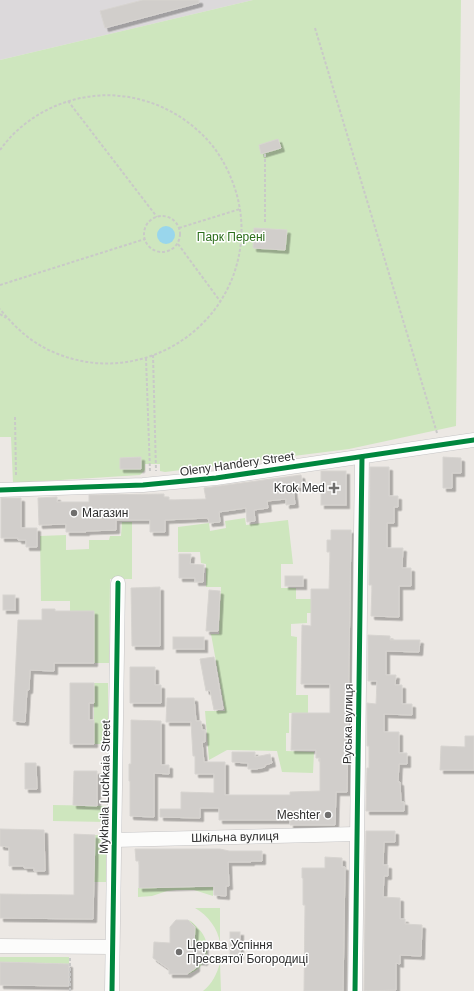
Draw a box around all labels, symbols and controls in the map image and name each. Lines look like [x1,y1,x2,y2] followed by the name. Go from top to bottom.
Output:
[197,230,265,244] park label: Парк Перені
[179,449,296,479] street label: Oleny Handery Street
[274,481,325,495] place label: Krok Med
[328,482,340,494] marker: Krok Med
[82,506,128,520] place label: Магазин
[69,508,79,518] marker: Магазин
[340,684,356,764] street label: Руська вулиця
[97,719,113,854] street label: Mykhaila Luchkaia Street
[277,808,320,822] place label: Meshter
[323,810,333,820] marker: Meshter
[191,829,279,845] street label: Шкільна вулиця
[187,938,308,966] place label: Церква Успіння Пресвятої Богородиці
[174,947,184,957] marker: Церква Успіння Пресвятої Богородиці

